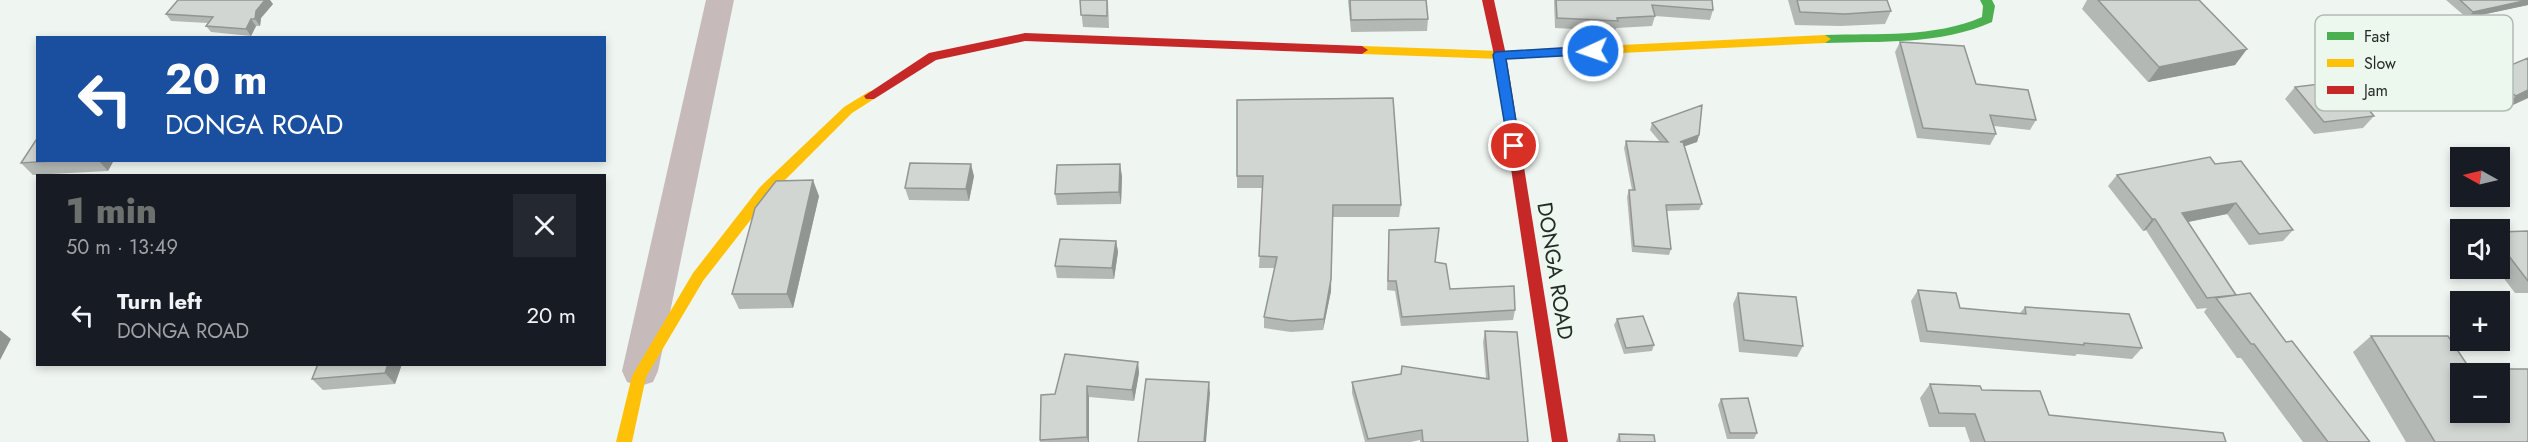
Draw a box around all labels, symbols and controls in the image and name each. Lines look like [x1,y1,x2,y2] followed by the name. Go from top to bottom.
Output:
[2315,15,2513,111] legend
[1561,19,1625,83] position arrow
[2364,25,2390,48] text: Fast
[165,49,267,110] text: 20 m
[2364,52,2396,75] text: Slow
[66,60,144,138] icon: left
[2362,79,2388,102] text: Jam
[165,105,343,144] text: DONGA ROAD
[1488,120,1539,171] pin
[1497,129,1530,162] icon: arrive
[2450,147,2510,207] north arrow
[2450,147,2510,423] map controls
[66,184,157,236] text: 1 min
[513,194,576,257] button: close
[1529,200,1581,342] street label: DONGA ROAD
[2450,219,2510,279] button: sound
[66,233,178,262] text: 50 m · 13:49
[117,285,202,317] text: Turn left
[2450,291,2510,351] button: +
[66,299,99,332] icon: left
[527,299,576,331] text: 20 m
[117,317,249,346] text: DONGA ROAD
[2450,363,2510,423] button: −

